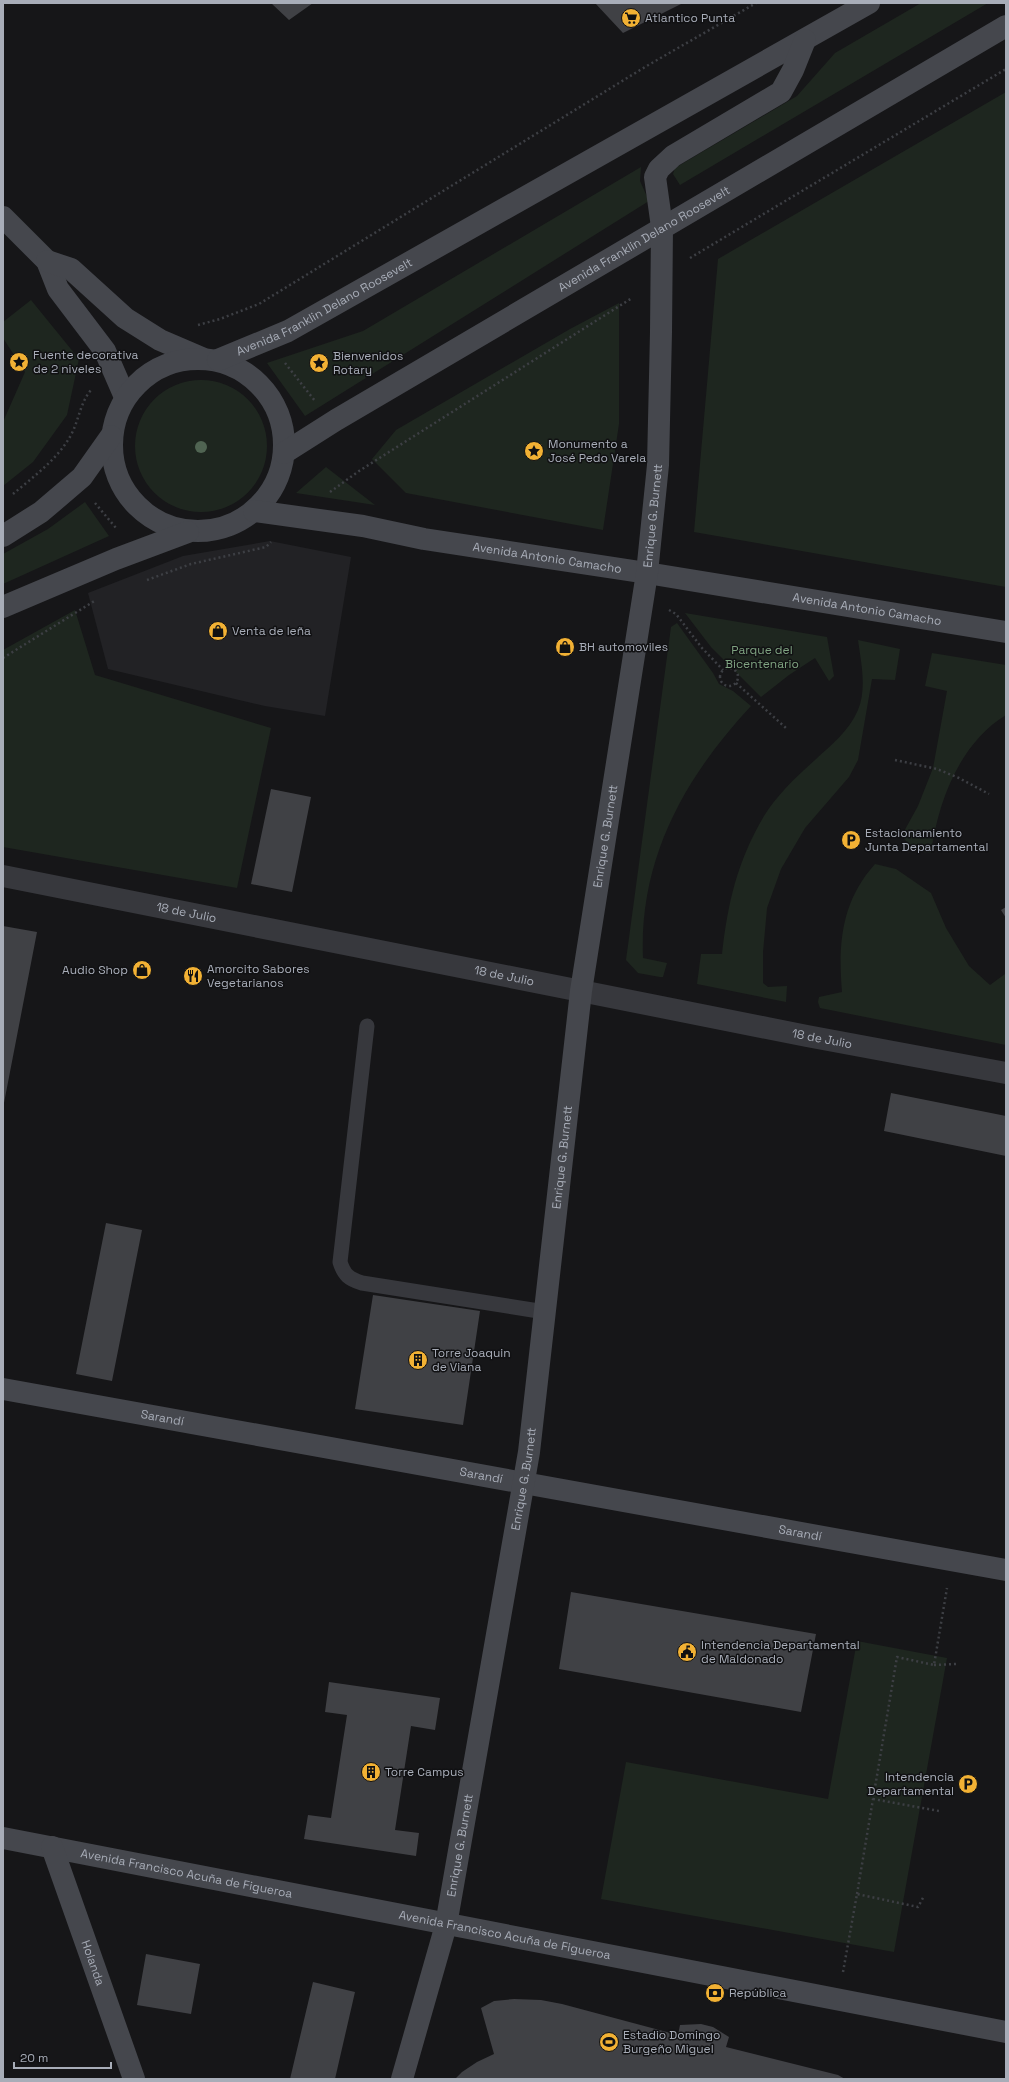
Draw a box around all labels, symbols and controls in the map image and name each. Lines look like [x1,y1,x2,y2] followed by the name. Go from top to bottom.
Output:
[620,7,642,29] supermarket icon: Atlantico Punta
[645,10,735,26] place label: Atlantico Punta
[555,182,733,296] street label: Avenida Franklin Delano Roosevelt
[234,254,415,360] street label: Avenida Franklin Delano Roosevelt
[33,347,139,377] place label: Fuente decorativa de 2 niveles
[333,348,403,378] place label: Bienvenidos Rotary
[8,351,30,373] place icon: Fuente decorativa de 2 niveles
[308,352,330,374] place icon: Bienvenidos Rotary
[548,436,646,466] place label: Monumento a José Pedo Varela
[523,440,545,462] place icon: Monumento a José Pedo Varela
[640,463,666,568] street label: Enrique G. Burnett
[472,539,623,577] street label: Avenida Antonio Camacho
[791,589,943,629] street label: Avenida Antonio Camacho
[207,620,229,642] shop icon: Venta de leña
[232,623,311,639] place label: Venta de leña
[554,636,576,658] shop icon: BH automoviles
[579,639,668,655] place label: BH automoviles
[725,642,799,672] park label: Parque del Bicentenario
[589,783,621,889] street label: Enrique G. Burnett
[865,825,988,855] place label: Estacionamiento Junta Departamental
[840,829,862,851] parking icon: Estacionamiento Junta Departamental
[155,899,218,926] street label: 18 de Julio
[131,959,153,981] shop icon: Audio Shop
[207,961,310,991] place label: Amorcito Sabores Vegetarianos
[62,962,128,978] place label: Audio Shop
[473,962,536,990] street label: 18 de Julio
[182,965,204,987] restaurant icon: Amorcito Sabores Vegetarianos
[790,1025,853,1052] street label: 18 de Julio
[548,1105,576,1210] street label: Enrique G. Burnett
[432,1345,511,1375] place label: Torre Joaquin de Viana
[407,1349,429,1371] building icon: Torre Joaquin de Viana
[140,1406,185,1430] street label: Sarandí
[507,1427,540,1532] street label: Enrique G. Burnett
[458,1464,504,1487] street label: Sarandí
[777,1521,823,1545] street label: Sarandí
[701,1637,860,1667] place label: Intendencia Departamental de Maldonado
[676,1641,698,1663] public building icon: Intendencia Departamental de Maldonado
[360,1761,382,1783] building icon: Torre Campus
[385,1764,464,1780] place label: Torre Campus
[867,1769,954,1799] place label: Intendencia Departamental
[957,1773,979,1795] parking icon: Intendencia Departamental
[443,1793,477,1898] street label: Enrique G. Burnett
[79,1845,294,1902] street label: Avenida Francisco Acuña de Figueroa
[397,1907,612,1963] street label: Avenida Francisco Acuña de Figueroa
[78,1938,108,1988] street label: Holanda
[704,1982,726,2004] bank icon: República
[729,1985,787,2001] place label: República
[623,2027,720,2057] place label: Estadio Domingo Burgeño Miguel
[598,2031,620,2053] sports icon: Estadio Domingo Burgeño Miguel
[14,2044,111,2070] scale bar
[20,2050,48,2066] text: 20 m

